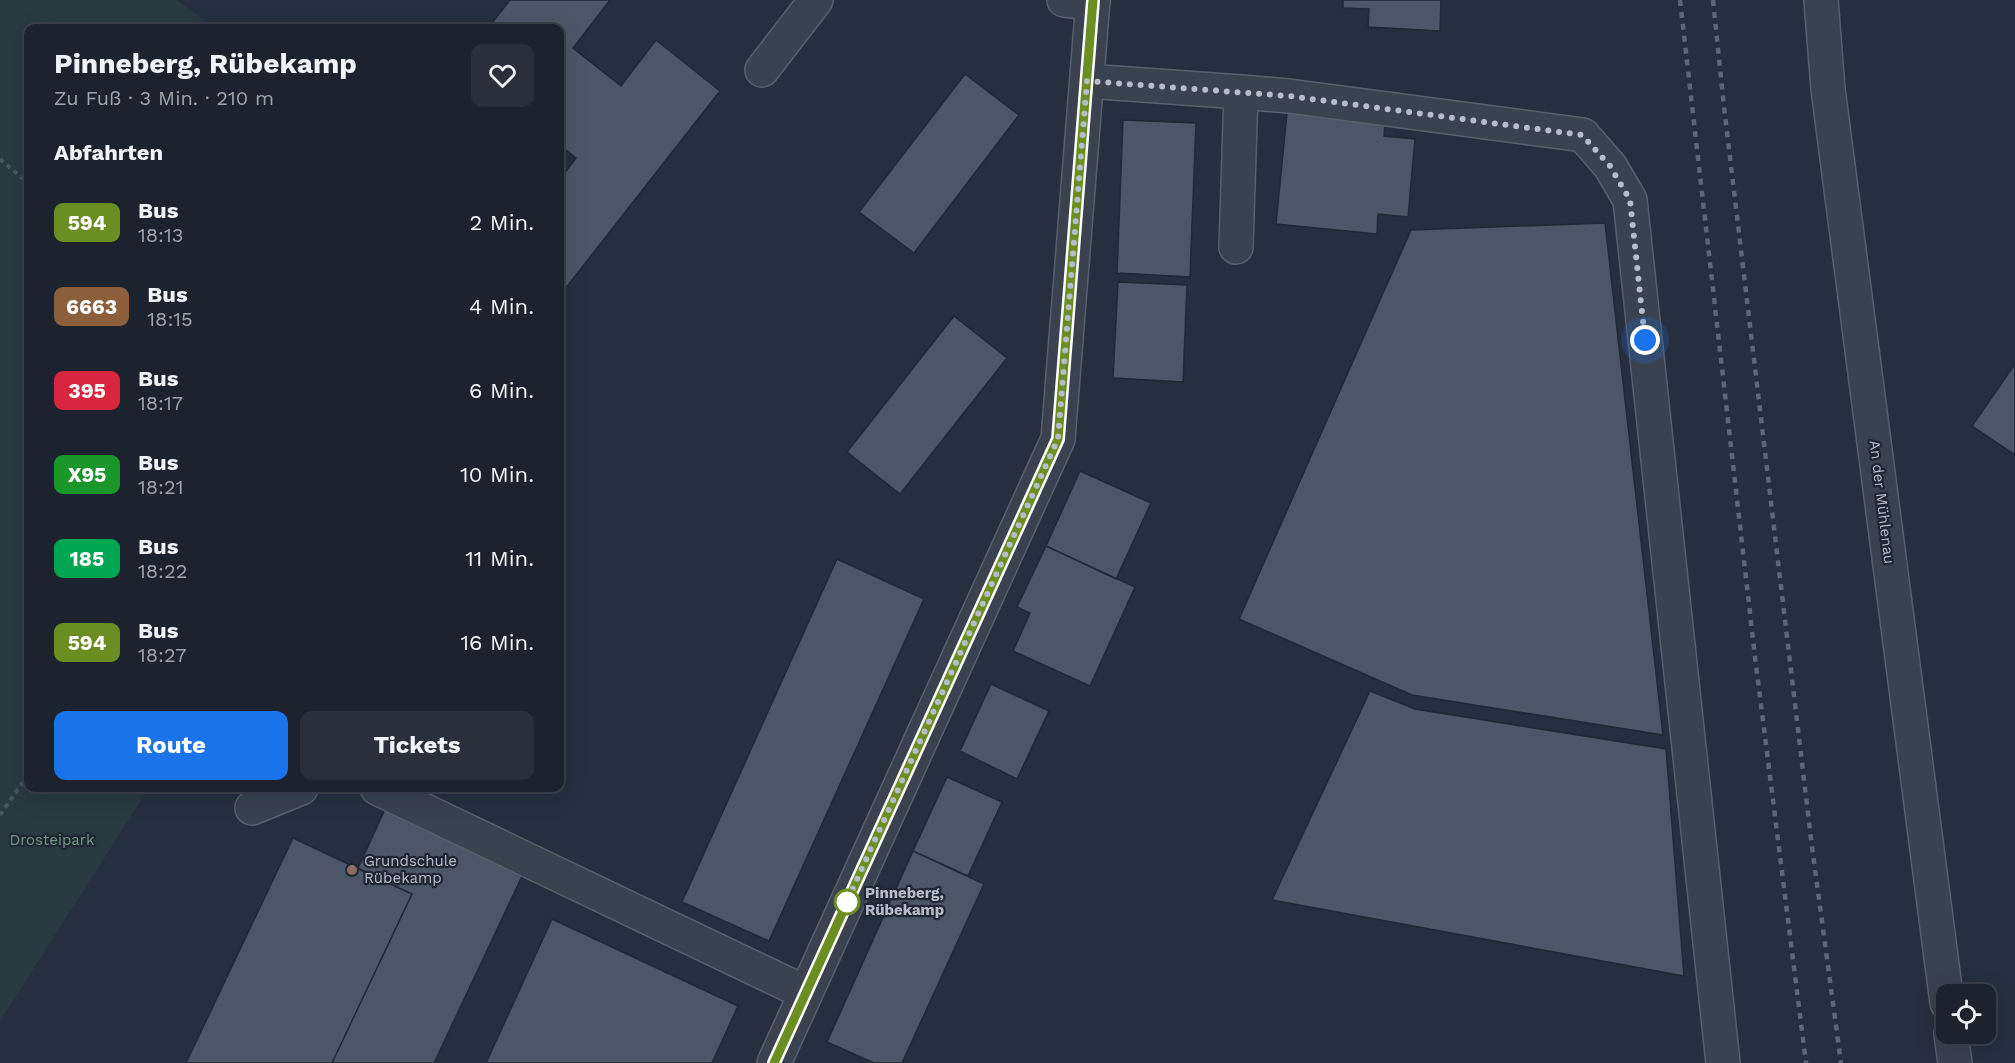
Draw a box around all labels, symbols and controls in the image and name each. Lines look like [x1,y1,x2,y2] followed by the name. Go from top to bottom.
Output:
[471,44,534,107] button: heart
[54,47,357,80] text: Pinneberg, Rübekamp
[54,86,274,110] text: Zu Fuß · 3 Min. · 210 m
[54,140,163,165] text: Abfahrten
[138,198,178,223] text: Bus
[68,210,106,235] text: 594
[470,210,534,235] text: 2 Min.
[138,223,184,247] text: 18:13
[147,282,188,307] text: Bus
[66,294,117,319] text: 6663
[469,294,534,319] text: 4 Min.
[147,307,193,331] text: 18:15
[1630,325,1660,355] your location
[138,366,178,391] text: Bus
[68,378,106,403] text: 395
[469,378,534,403] text: 6 Min.
[138,391,183,415] text: 18:17
[1865,439,1899,565] street label: An der Mühlenau
[138,450,178,475] text: Bus
[68,462,106,487] text: X95
[460,462,534,487] text: 10 Min.
[138,475,184,499] text: 18:21
[138,534,178,559] text: Bus
[70,546,104,571] text: 185
[465,546,534,571] text: 11 Min.
[138,559,187,583] text: 18:22
[138,618,178,643] text: Bus
[68,630,106,655] text: 594
[460,630,534,655] text: 16 Min.
[138,643,187,667] text: 18:27
[54,711,288,780] button: Route
[300,711,534,780] button: Tickets
[10,831,95,849] park label: Drosteipark
[364,852,457,887] place label: Grundschule Rübekamp
[345,863,359,877] marker: Grundschule Rübekamp
[865,884,944,919] place label: Pinneberg, Rübekamp
[834,889,860,915] marker: Pinneberg, Rübekamp
[1936,984,1996,1044] map controls
[1936,984,1996,1044] button: locate

